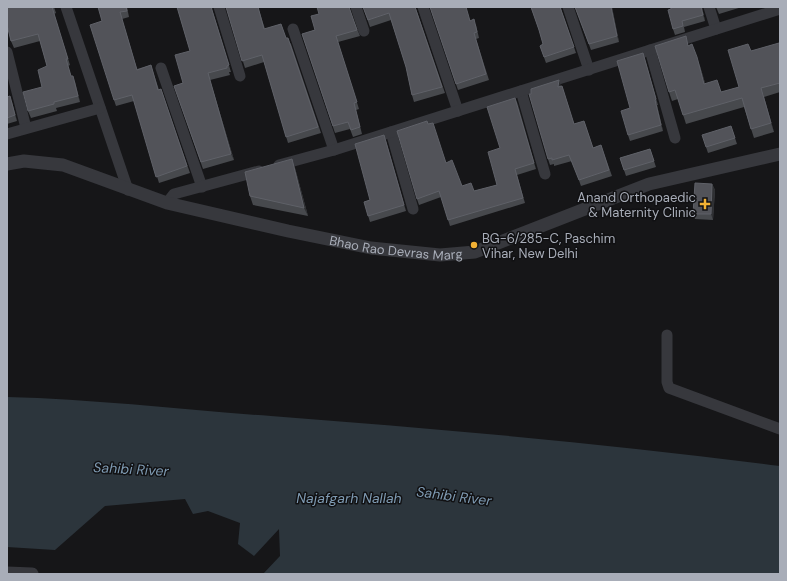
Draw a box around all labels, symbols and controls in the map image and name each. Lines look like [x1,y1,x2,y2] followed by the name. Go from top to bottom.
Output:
[577,189,696,221] place label: Anand Orthopaedic & Maternity Clinic
[699,198,711,210] marker: Anand Orthopaedic & Maternity Clinic
[482,230,615,262] place label: BG-6/285-C, Paschim Vihar, New Delhi
[328,232,463,264] street label: Bhao Rao Devras Marg
[469,240,479,250] marker: BG-6/285-C, Paschim Vihar, New Delhi
[93,458,170,480] water label: Sahibi River
[415,482,493,510] water label: Sahibi River
[296,489,402,507] water label: Najafgarh Nallah

